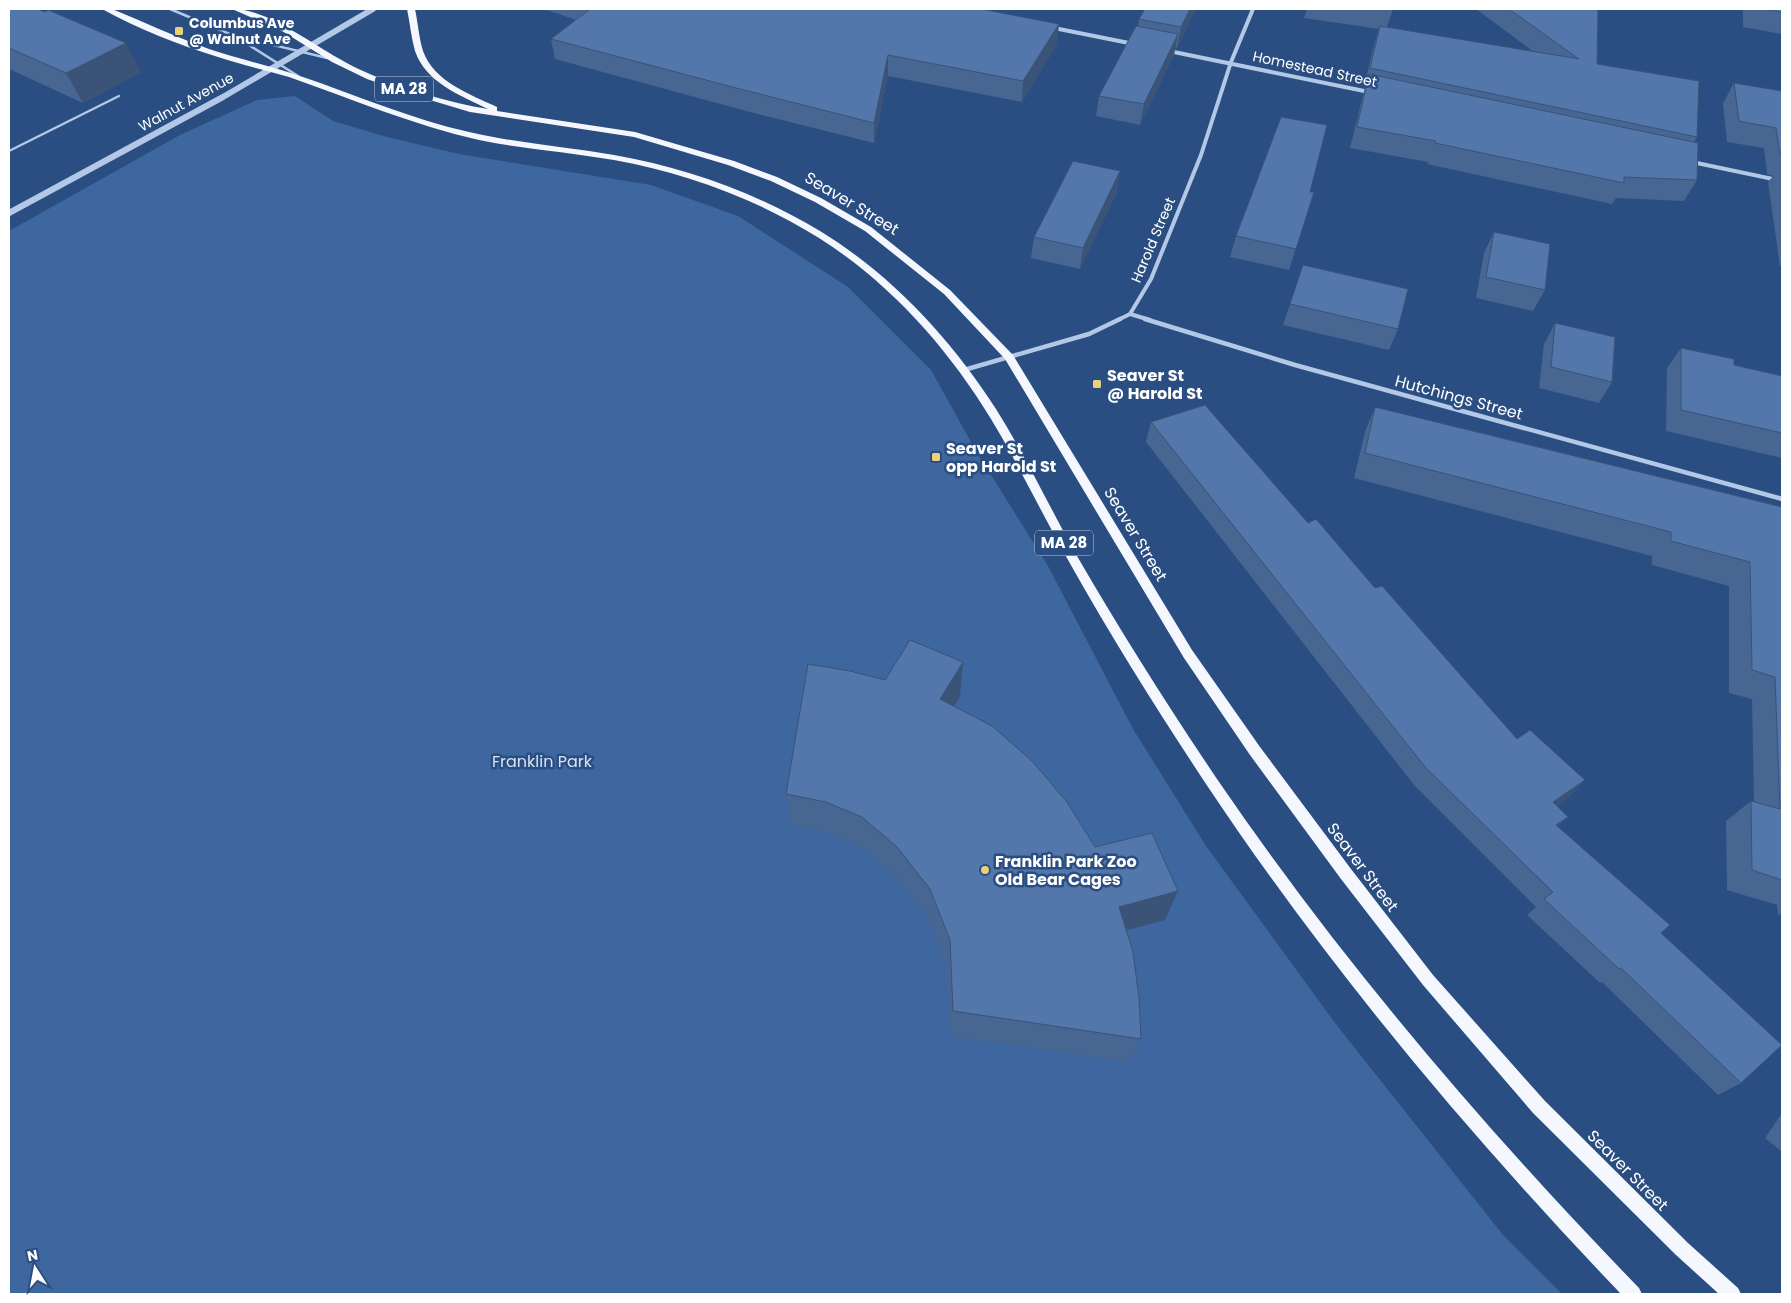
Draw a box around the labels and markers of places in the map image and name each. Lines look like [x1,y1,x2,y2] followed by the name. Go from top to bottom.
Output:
[189,13,295,49] place label: Columbus Ave @ Walnut Ave
[173,25,185,37] marker: Columbus Ave @ Walnut Ave
[1107,364,1203,405] place label: Seaver St @ Harold St
[1091,378,1103,390] marker: Seaver St @ Harold St
[946,437,1056,478] place label: Seaver St opp Harold St
[930,451,942,463] marker: Seaver St opp Harold St
[995,850,1137,891] place label: Franklin Park Zoo Old Bear Cages
[979,864,991,876] marker: Franklin Park Zoo Old Bear Cages

